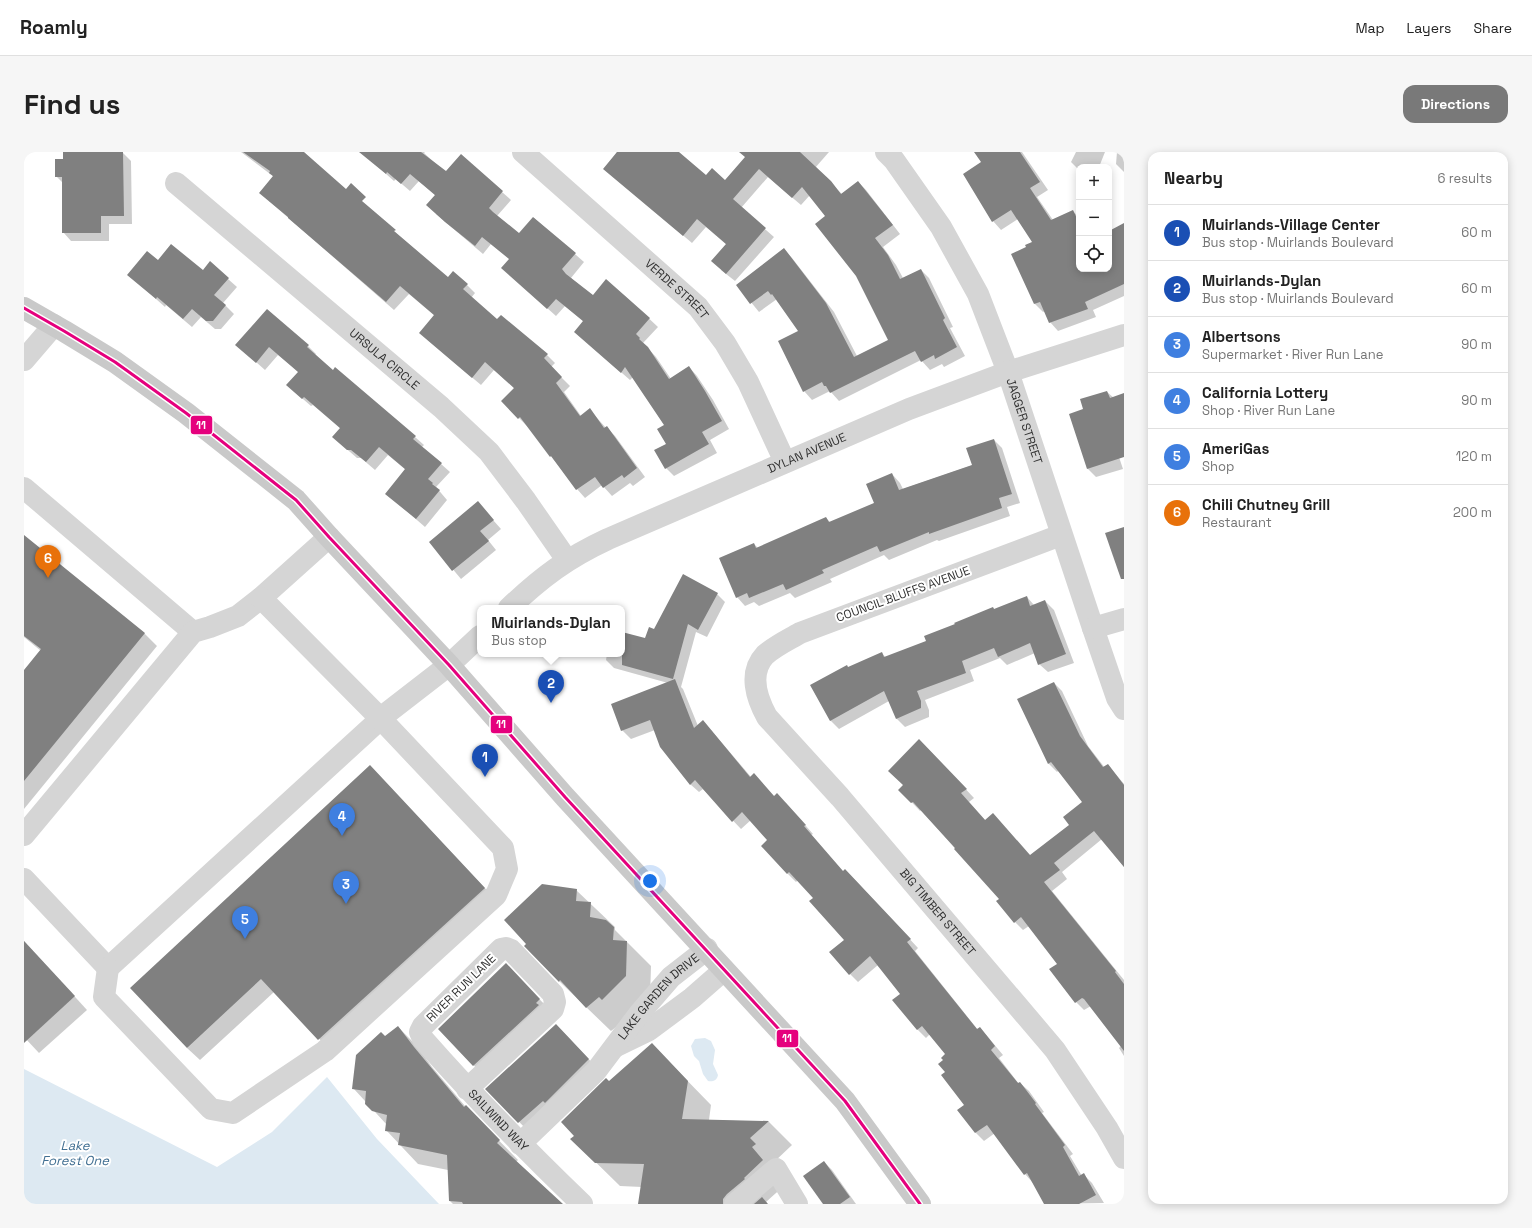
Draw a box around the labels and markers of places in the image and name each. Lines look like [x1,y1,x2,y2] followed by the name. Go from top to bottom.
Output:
[35,545,61,578] pin: 6
[538,670,564,703] pin: 2
[472,744,498,777] pin: 1
[329,803,355,836] pin: 4
[333,871,359,904] pin: 3
[232,906,258,939] pin: 5

